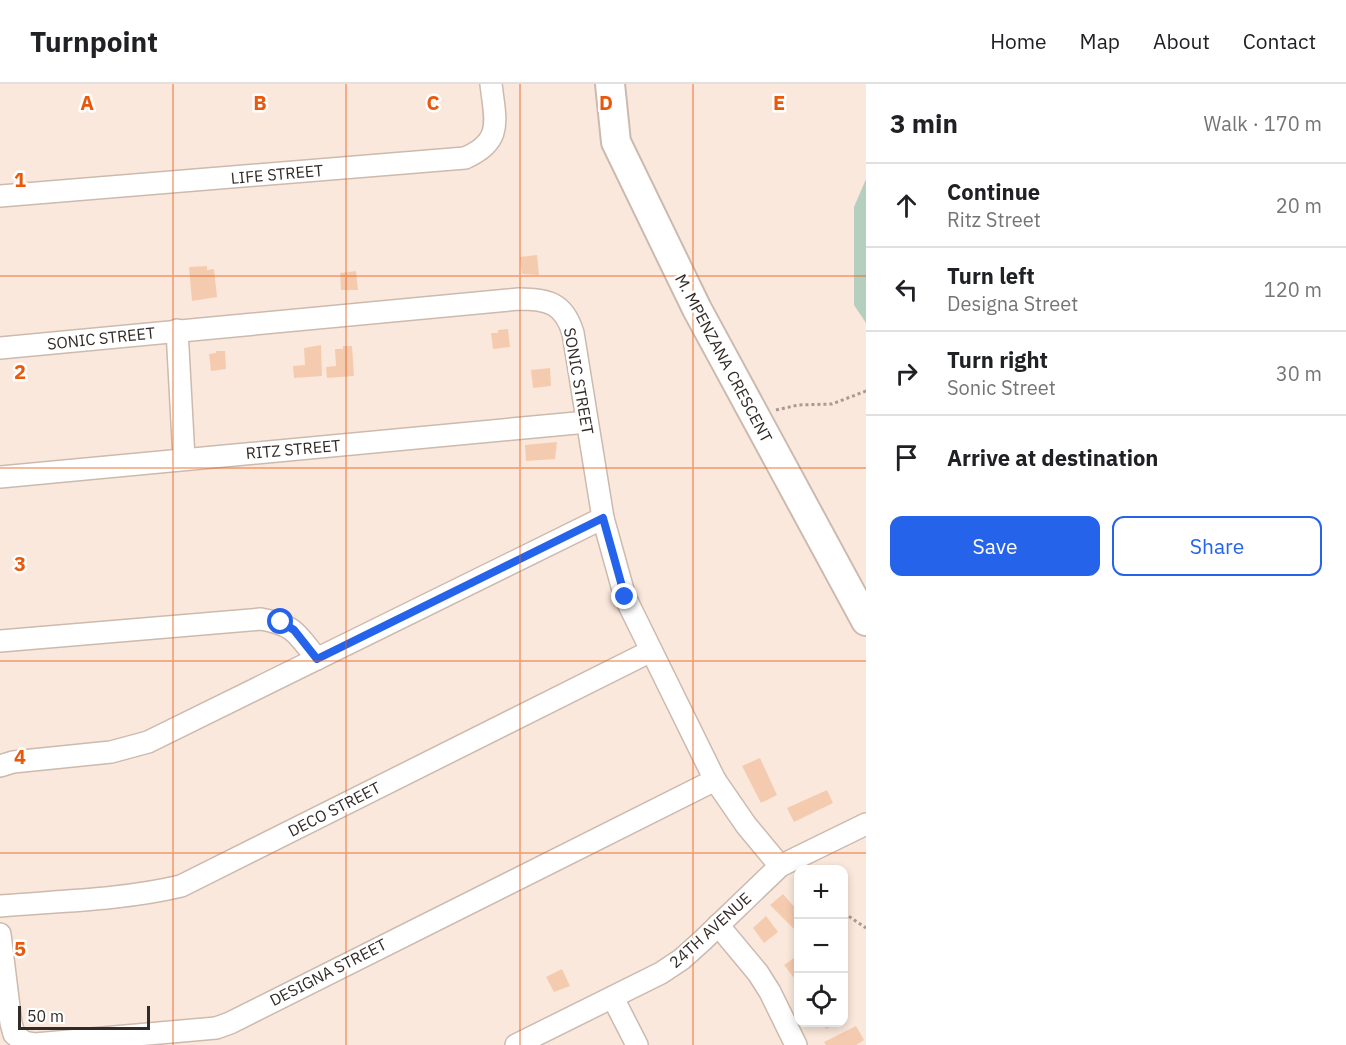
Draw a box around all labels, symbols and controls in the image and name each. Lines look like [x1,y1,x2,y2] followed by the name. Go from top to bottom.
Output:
[30,23,158,60] text: Turnpoint
[990,27,1047,55] text: Home
[1080,27,1120,55] text: Map
[1153,27,1210,55] text: About
[1243,27,1316,55] text: Contact
[80,89,94,116] text: A
[253,89,267,116] text: B
[426,89,440,116] text: C
[599,89,613,116] text: D
[773,89,785,116] text: E
[890,106,958,140] text: 3 min
[1204,110,1322,137] text: Walk · 170 m
[230,160,324,188] street label: LIFE STREET
[14,166,26,193] text: 1
[947,177,1040,206] text: Continue
[890,189,923,222] icon: ahead
[1276,192,1322,219] text: 20 m
[947,206,1041,233] text: Ritz Street
[947,261,1035,290] text: Turn left
[671,270,777,446] street label: M. MPENZANA CRESCENT
[890,273,923,306] icon: left
[1264,276,1322,303] text: 120 m
[947,290,1078,317] text: Designa Street
[46,322,156,354] street label: SONIC STREET
[560,326,598,436] street label: SONIC STREET
[947,345,1048,374] text: Turn right
[890,357,923,390] icon: right
[14,358,26,385] text: 2
[1276,360,1322,387] text: 30 m
[947,374,1056,401] text: Sonic Street
[245,435,341,463] street label: RITZ STREET
[890,441,923,474] icon: arrive
[947,443,1158,472] text: Arrive at destination
[890,516,1100,576] button: Save
[1112,516,1322,576] button: Share
[14,550,26,577] text: 3
[611,583,637,609] route end
[267,608,293,634] route start
[14,743,26,770] text: 4
[284,777,384,841] street label: DECO STREET
[794,865,848,1027] map controls
[794,865,848,919] button: +
[665,888,755,972] street label: 24TH AVENUE
[794,919,848,973] button: −
[266,934,390,1010] street label: DESIGNA STREET
[14,935,26,962] text: 5
[794,973,848,1027] button: locate
[18,1003,150,1030] scale bar
[27,1006,64,1026] text: 50 m

